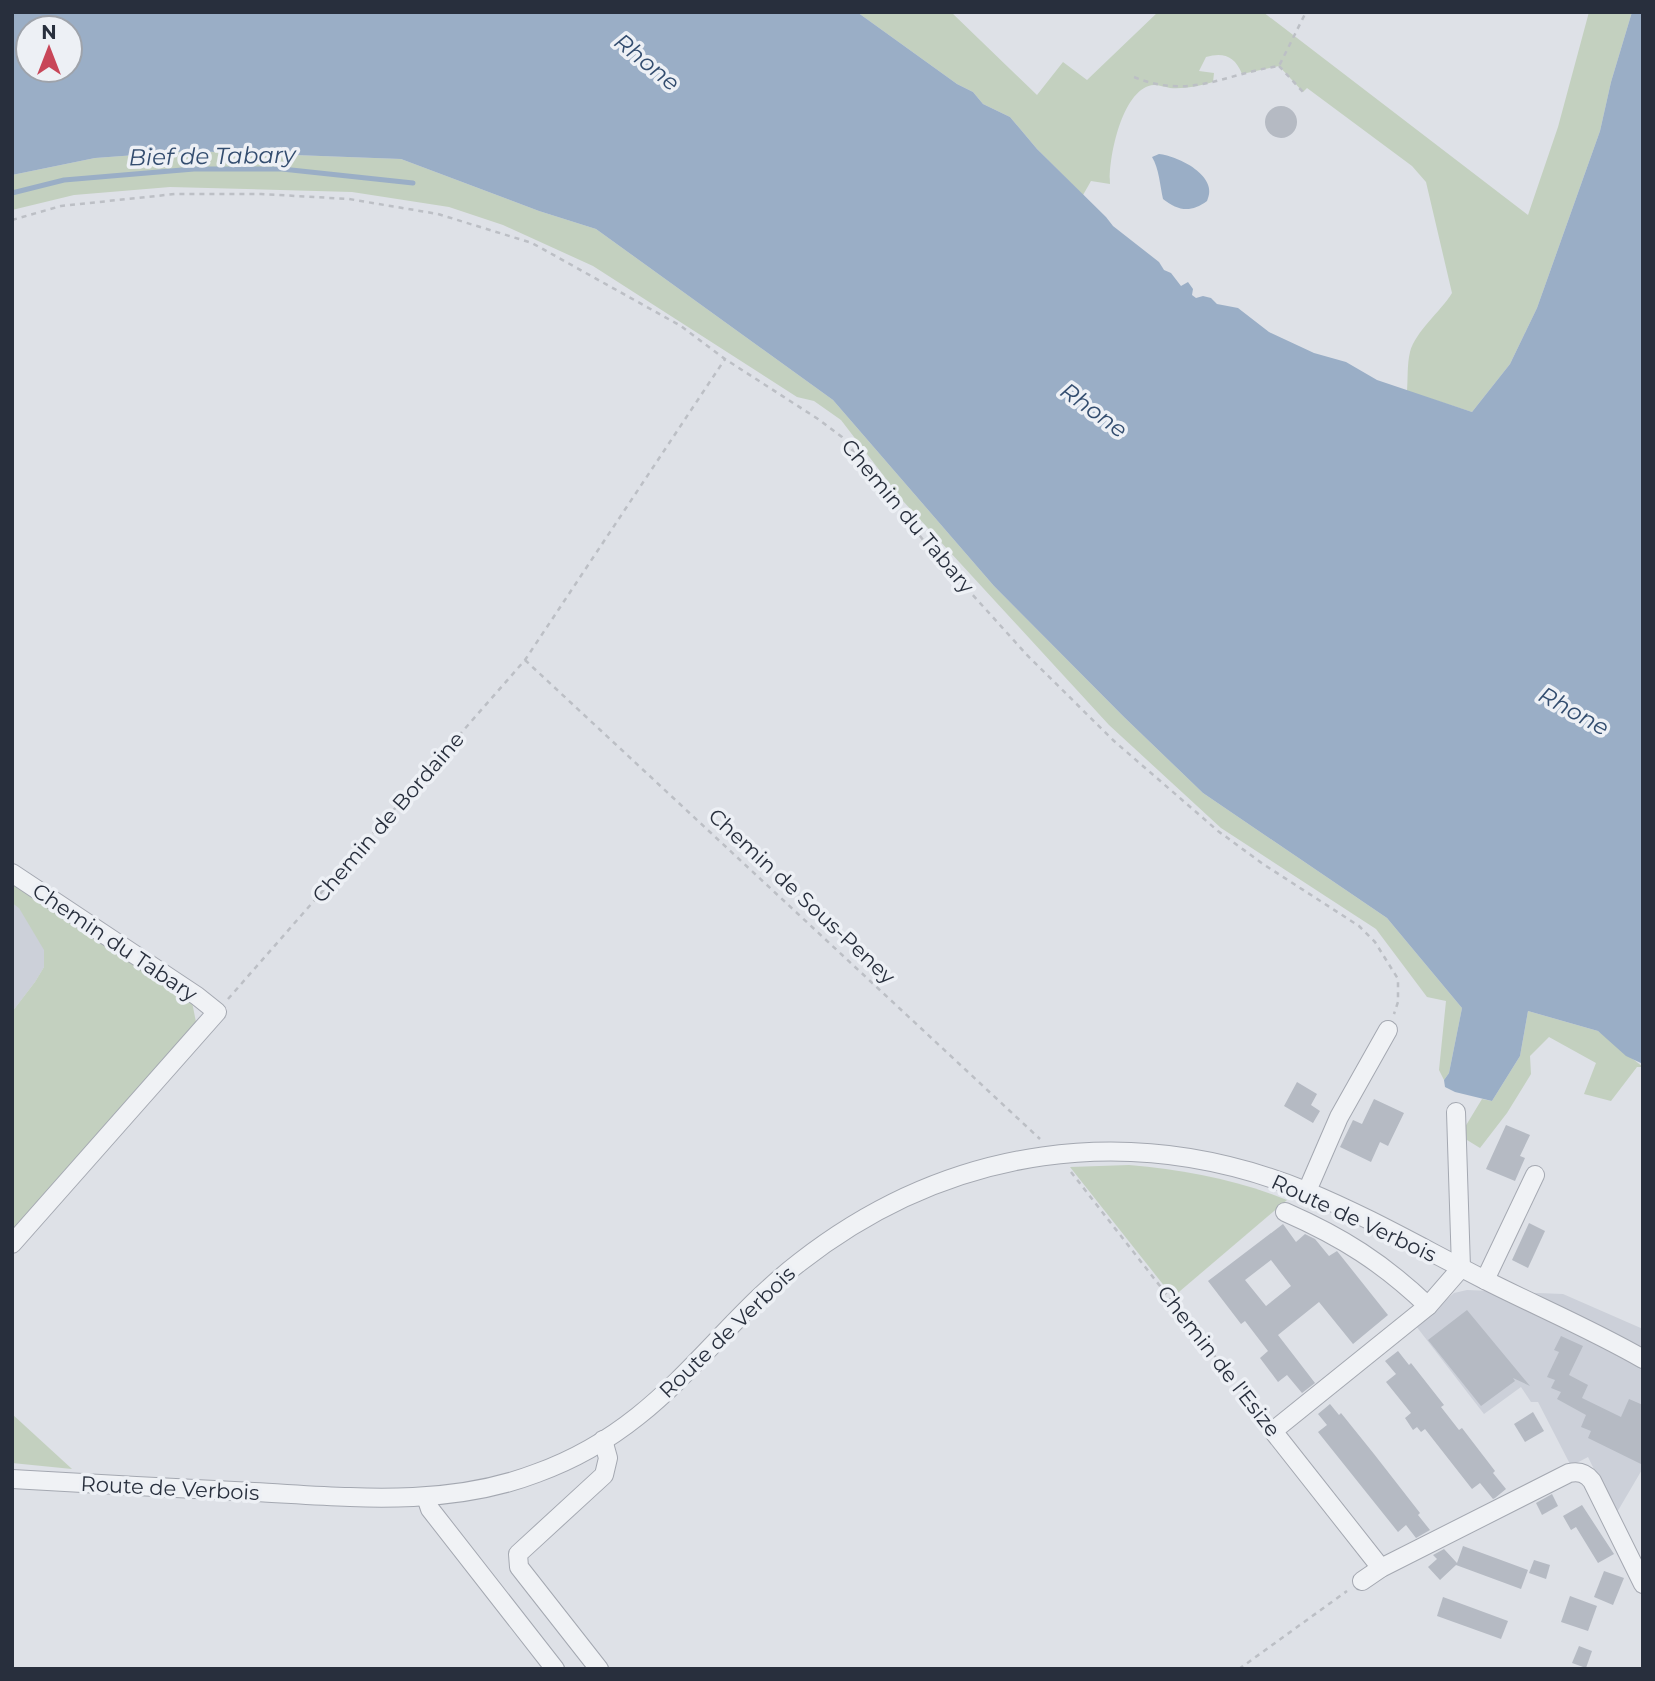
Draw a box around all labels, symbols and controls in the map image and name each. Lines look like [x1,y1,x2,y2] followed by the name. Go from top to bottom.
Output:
[14,14,84,84] north arrow
[41,21,57,44] text: N
[609,27,685,97] water label: Rhone
[128,141,297,171] water label: Bief de Tabary
[1055,376,1133,444] water label: Rhone
[836,434,980,599] street label: Chemin du Tabary
[1534,680,1614,742] water label: Rhone
[307,726,469,908] street label: Chemin de Bordaine
[704,803,901,989] street label: Chemin de Sous-Peney
[28,878,203,1007] street label: Chemin du Tabary
[1268,1169,1440,1267] street label: Route de Verbois
[654,1261,800,1403] street label: Route de Verbois
[1152,1281,1286,1441] street label: Chemin de l'Esize
[80,1471,260,1505] street label: Route de Verbois

